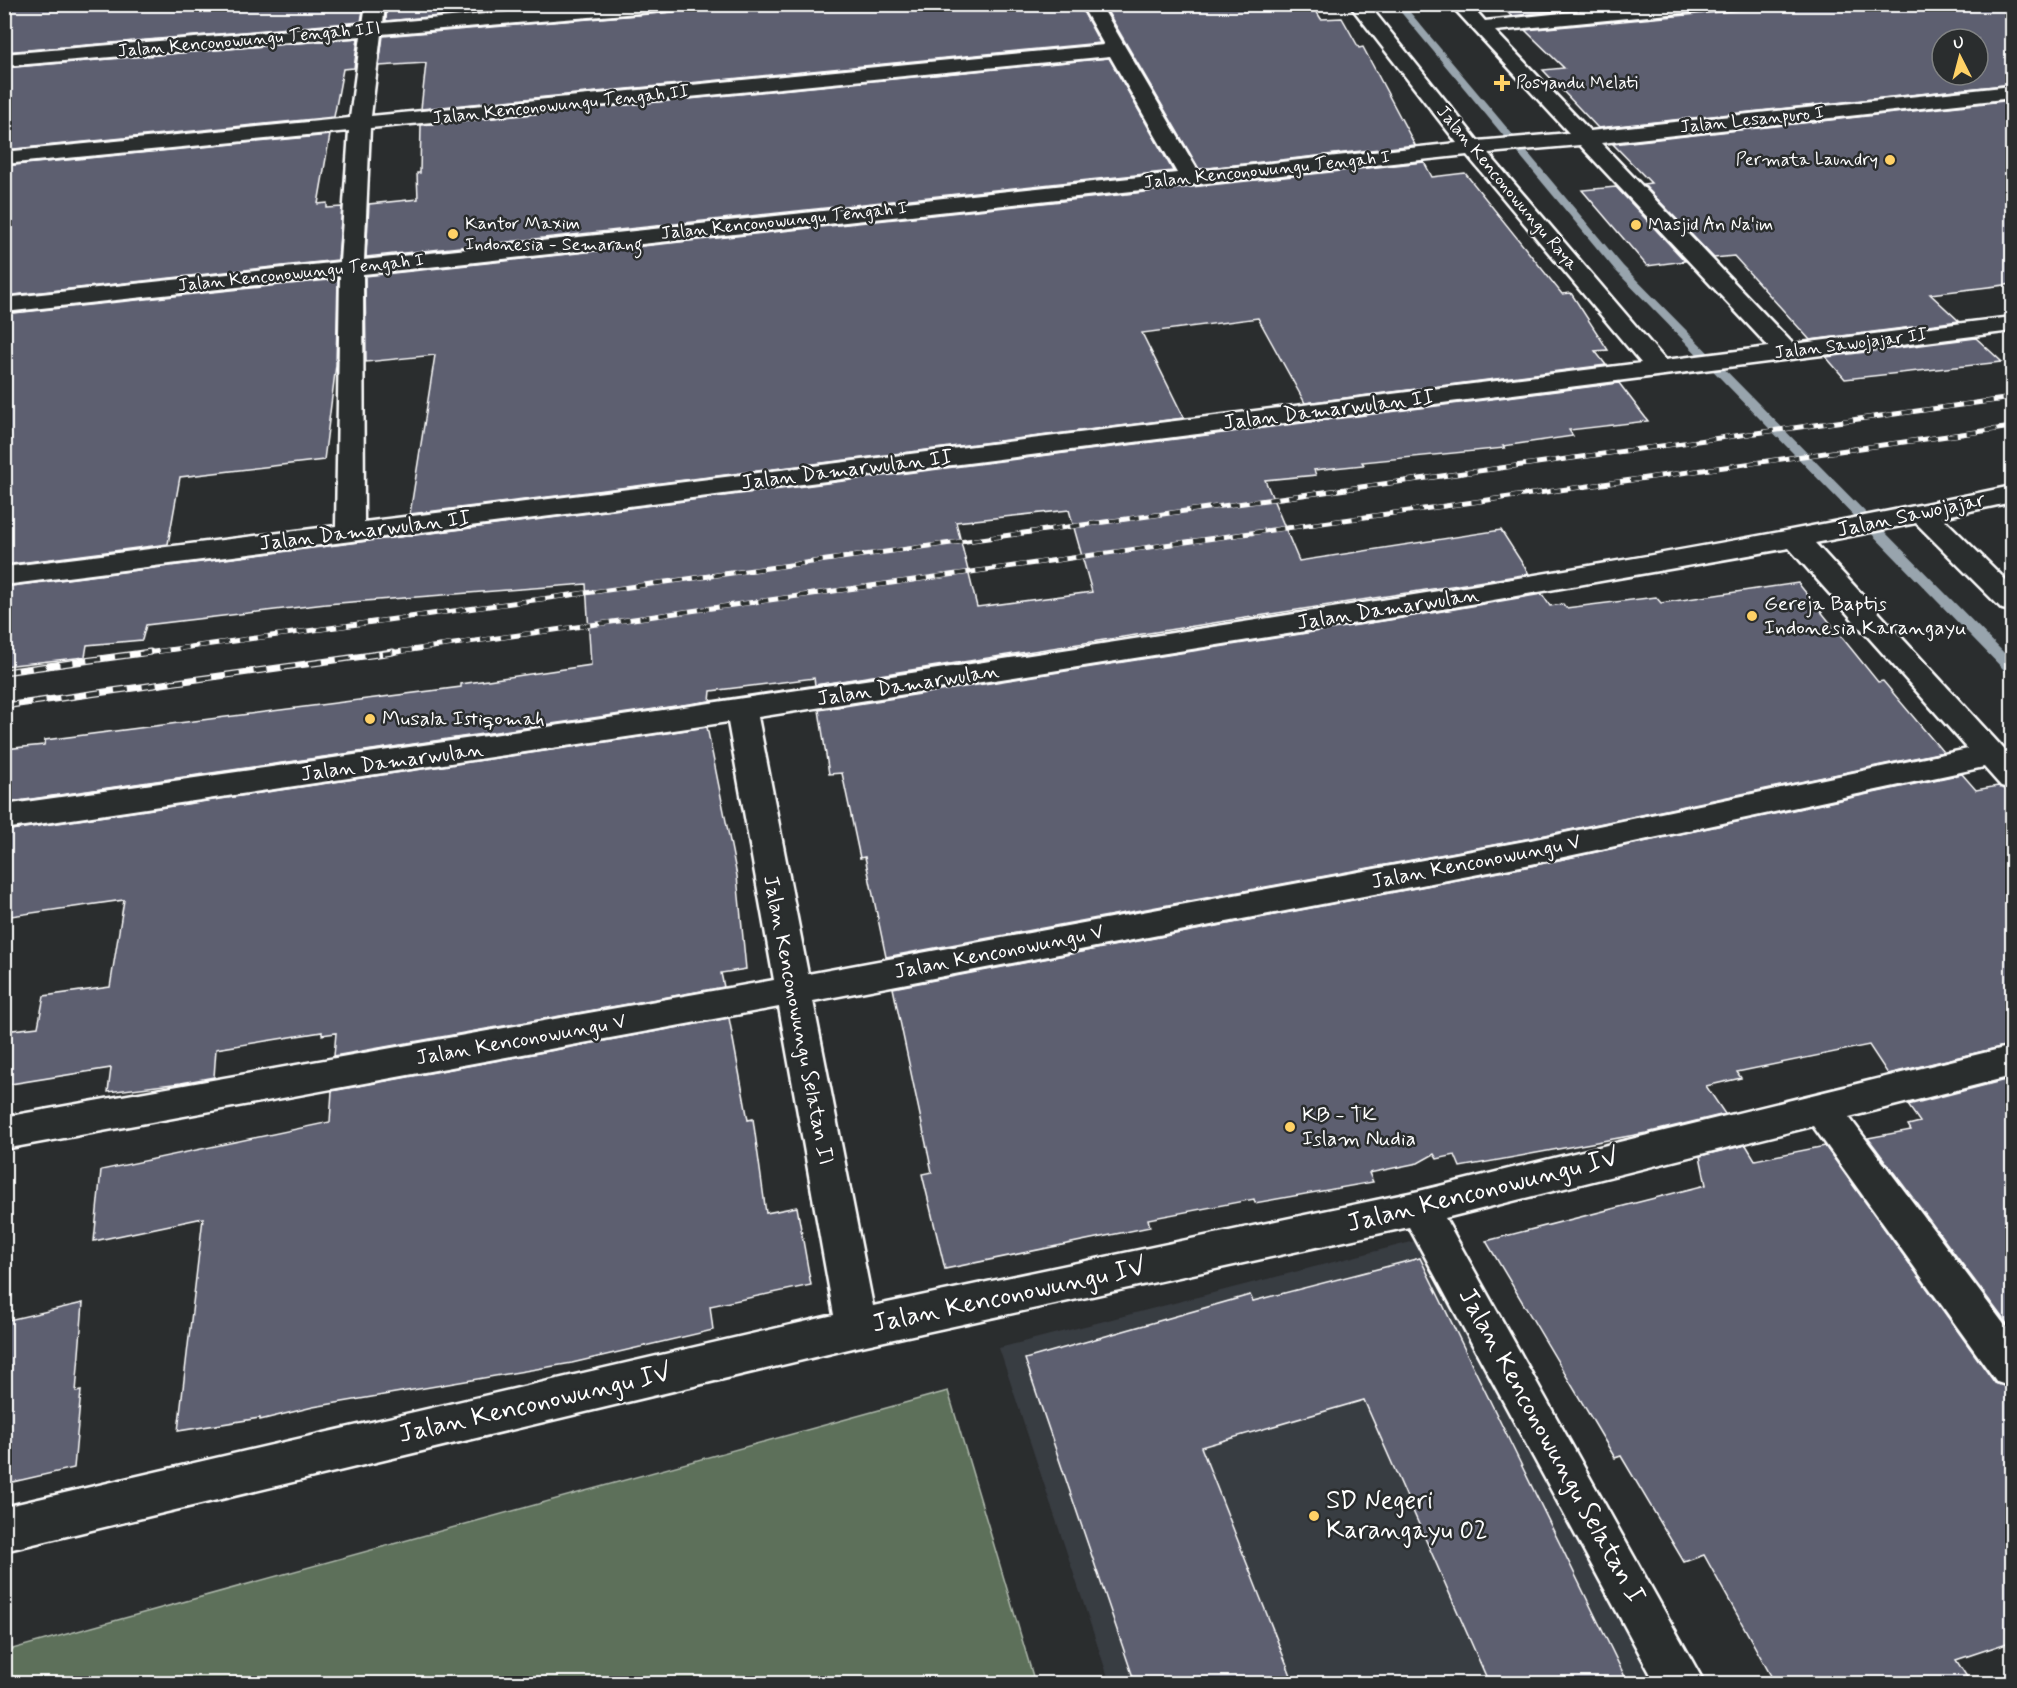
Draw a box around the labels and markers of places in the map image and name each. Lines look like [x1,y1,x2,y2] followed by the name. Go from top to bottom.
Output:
[1516,71,1638,95] place label: Posyandu Melati
[1493,74,1511,92] marker: Posyandu Melati
[1736,148,1878,172] place label: Permata Laundry
[1883,153,1897,167] marker: Permata Laundry
[465,212,643,259] place label: Kantor Maxim Indonesia - Semarang
[1648,213,1773,237] place label: Masjid An Na'im
[1629,218,1643,232] marker: Masjid An Na'im
[446,227,460,241] marker: Kantor Maxim Indonesia - Semarang
[1764,590,1967,642] place label: Gereja Baptis Indonesia Karangayu
[1745,609,1759,623] marker: Gereja Baptis Indonesia Karangayu
[382,705,545,733] place label: Musala Istiqomah
[363,712,377,726] marker: Musala Istiqomah
[1302,1101,1416,1153] place label: KB - TK Islam Nudia
[1283,1120,1297,1134] marker: KB - TK Islam Nudia
[1326,1484,1488,1548] place label: SD Negeri Karangayu 02
[1307,1509,1321,1523] marker: SD Negeri Karangayu 02

